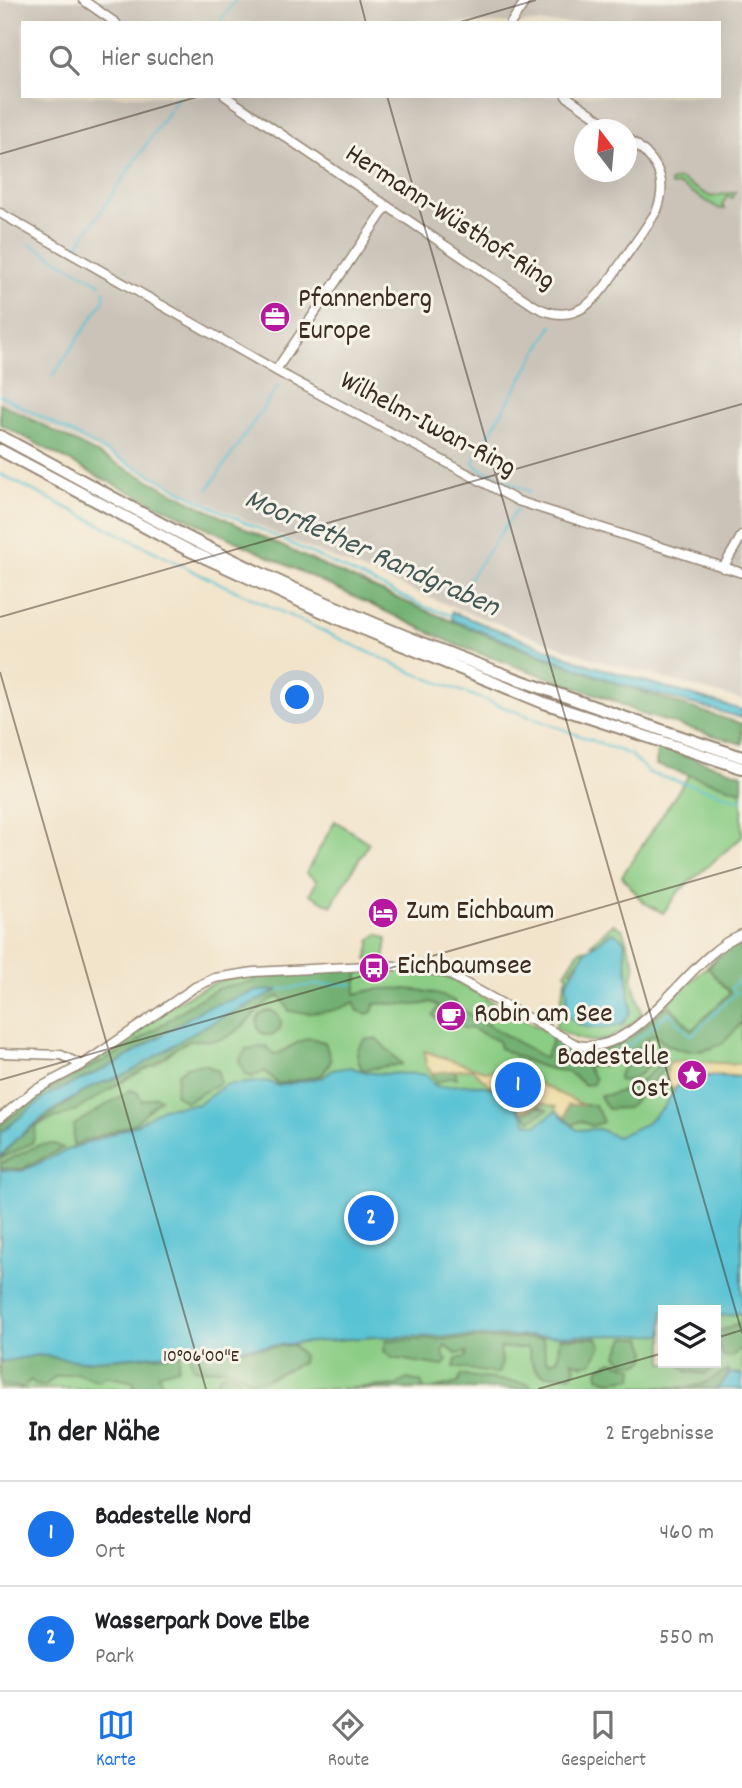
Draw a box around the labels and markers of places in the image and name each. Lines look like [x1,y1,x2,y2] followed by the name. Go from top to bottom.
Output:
[298,281,432,353] place label: Pfannenberg Europe
[258,300,292,334] office icon: Pfannenberg Europe
[406,893,555,933] place label: Zum Eichbaum
[366,896,400,930] hotel icon: Zum Eichbaum
[397,948,532,988] place label: Eichbaumsee
[357,951,391,985] bus stop icon: Eichbaumsee
[474,996,612,1036] place label: Robin am See
[434,999,468,1033] cafe icon: Robin am See
[557,1039,669,1111] place label: Badestelle Ost
[675,1058,709,1092] place icon: Badestelle Ost
[495,1059,541,1111] pin: 1
[348,1192,394,1244] pin: 2

